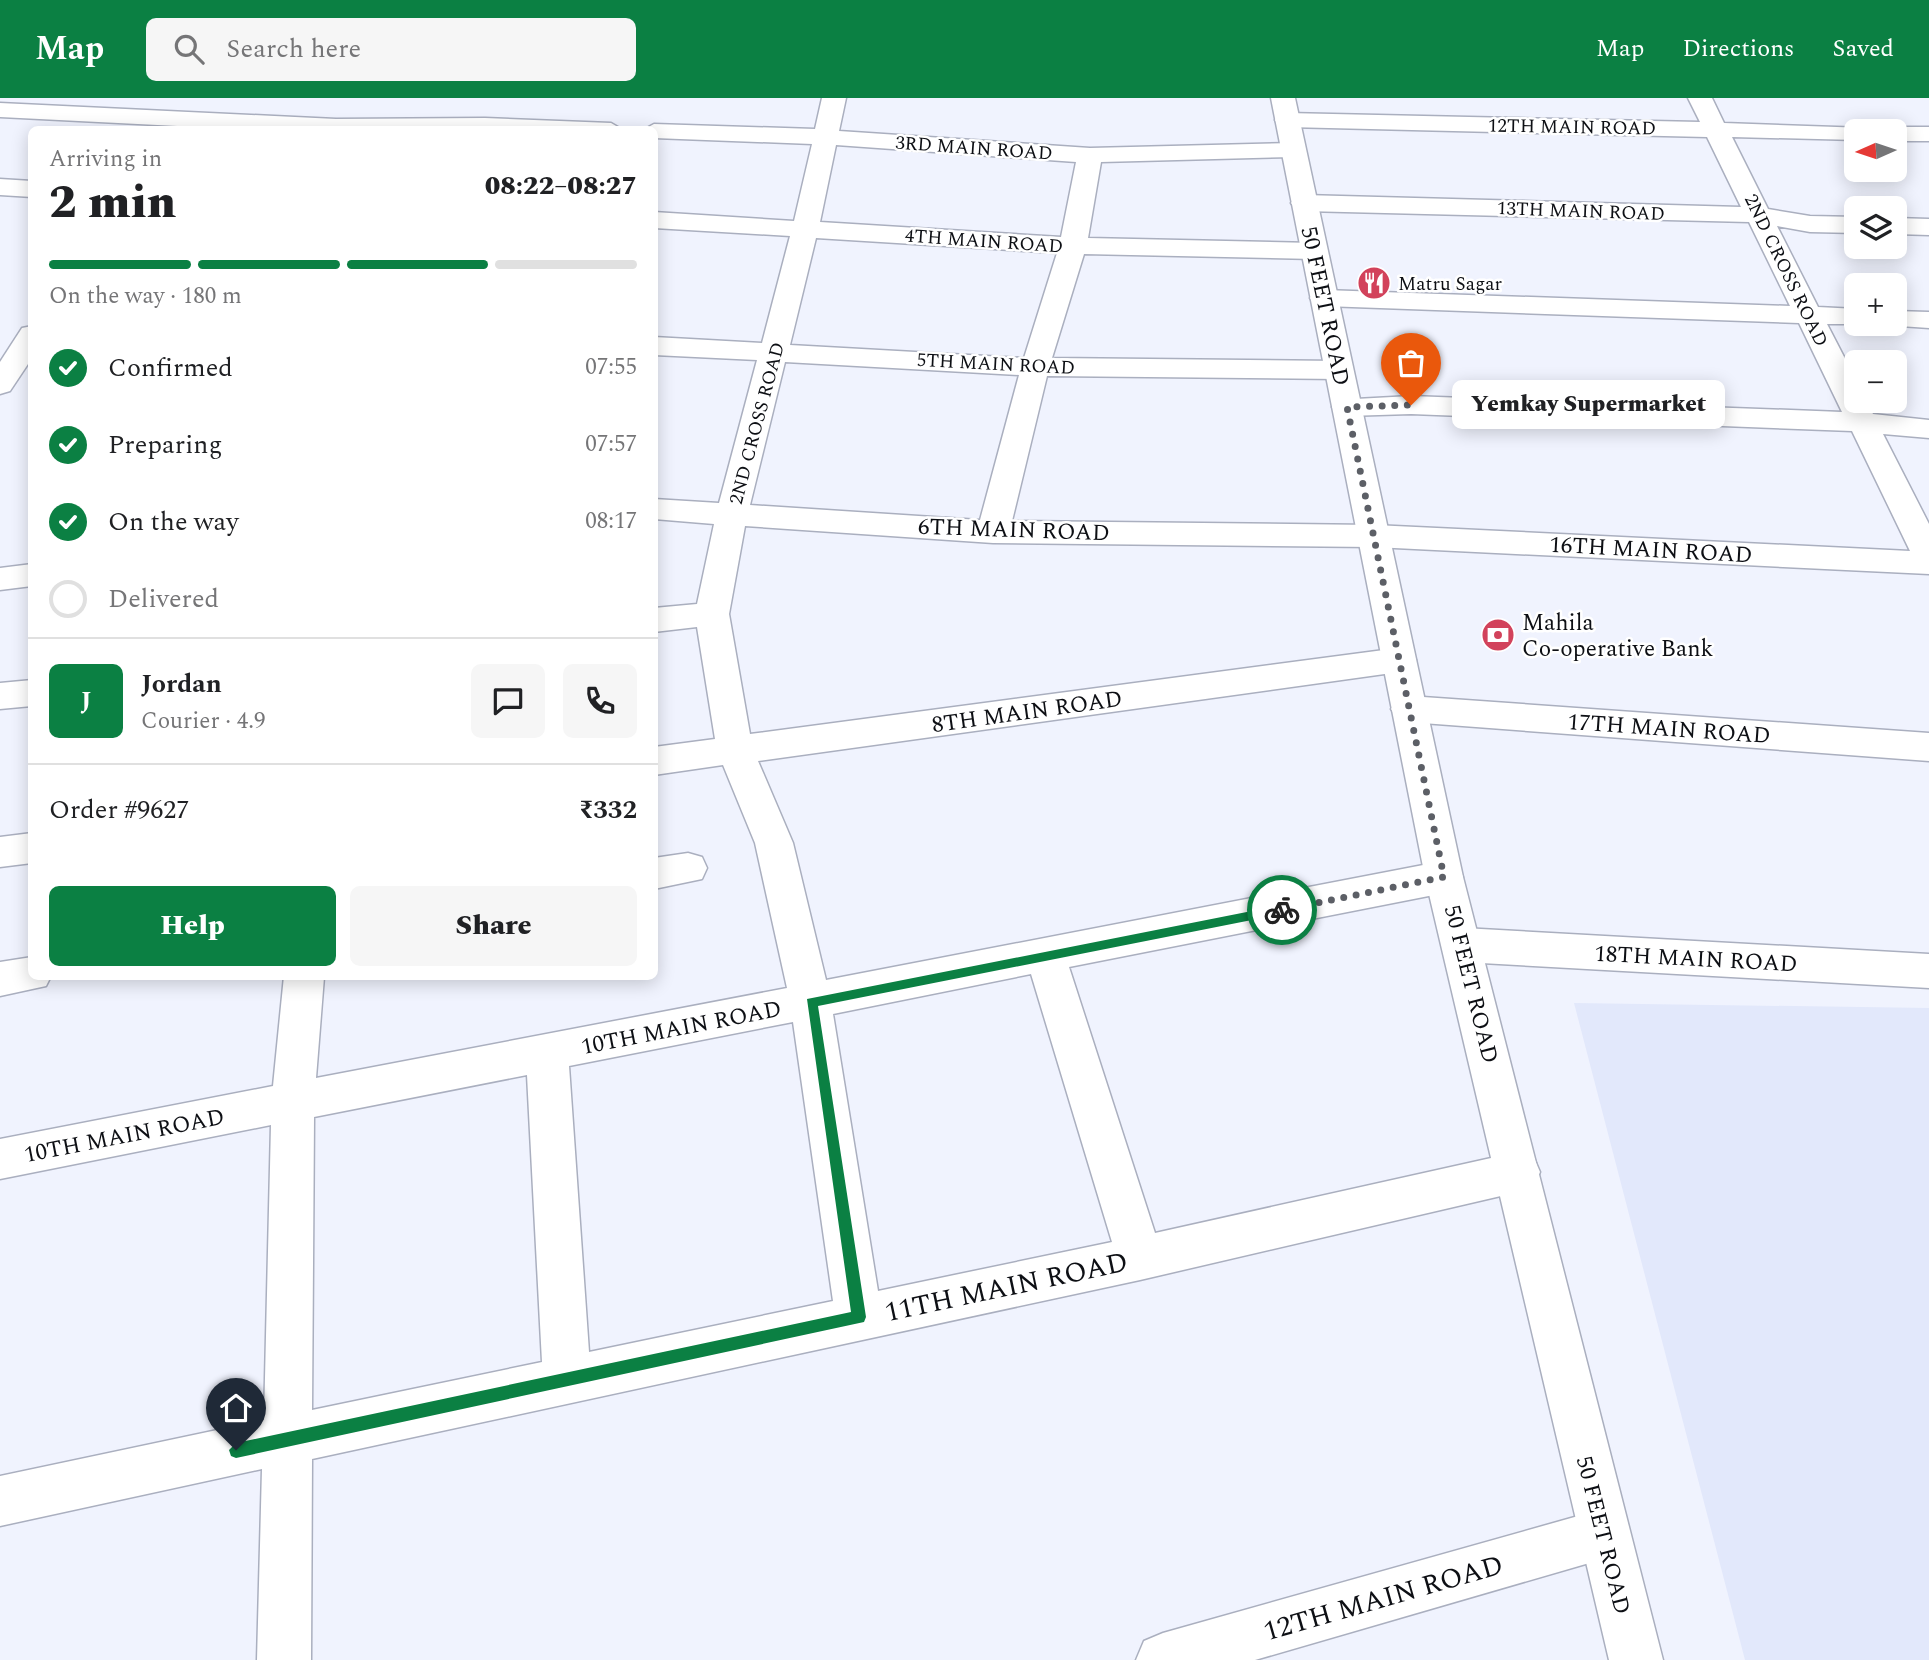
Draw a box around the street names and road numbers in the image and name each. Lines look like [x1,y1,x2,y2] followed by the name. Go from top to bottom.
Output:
[1488,112,1656,143] street label: 12TH MAIN ROAD
[894,129,1054,168] street label: 3RD MAIN ROAD
[1736,189,1835,352] street label: 2ND CROSS ROAD
[1496,194,1665,229] street label: 13TH MAIN ROAD
[904,222,1064,261] street label: 4TH MAIN ROAD
[1291,223,1359,389] street label: 50 FEET ROAD
[722,339,793,508] street label: 2ND CROSS ROAD
[916,346,1076,383] street label: 5TH MAIN ROAD
[917,510,1110,551] street label: 6TH MAIN ROAD
[1548,528,1753,573] street label: 16TH MAIN ROAD
[930,682,1125,743] street label: 8TH MAIN ROAD
[1566,705,1772,754] street label: 17TH MAIN ROAD
[1434,901,1507,1067] street label: 50 FEET ROAD
[1593,937,1798,982] street label: 18TH MAIN ROAD
[578,992,784,1065] street label: 10TH MAIN ROAD
[21,1100,227,1173] street label: 10TH MAIN ROAD
[881,1241,1132,1334] street label: 11TH MAIN ROAD
[1566,1452,1639,1618] street label: 50 FEET ROAD
[1258,1544,1508,1653] street label: 12TH MAIN ROAD

